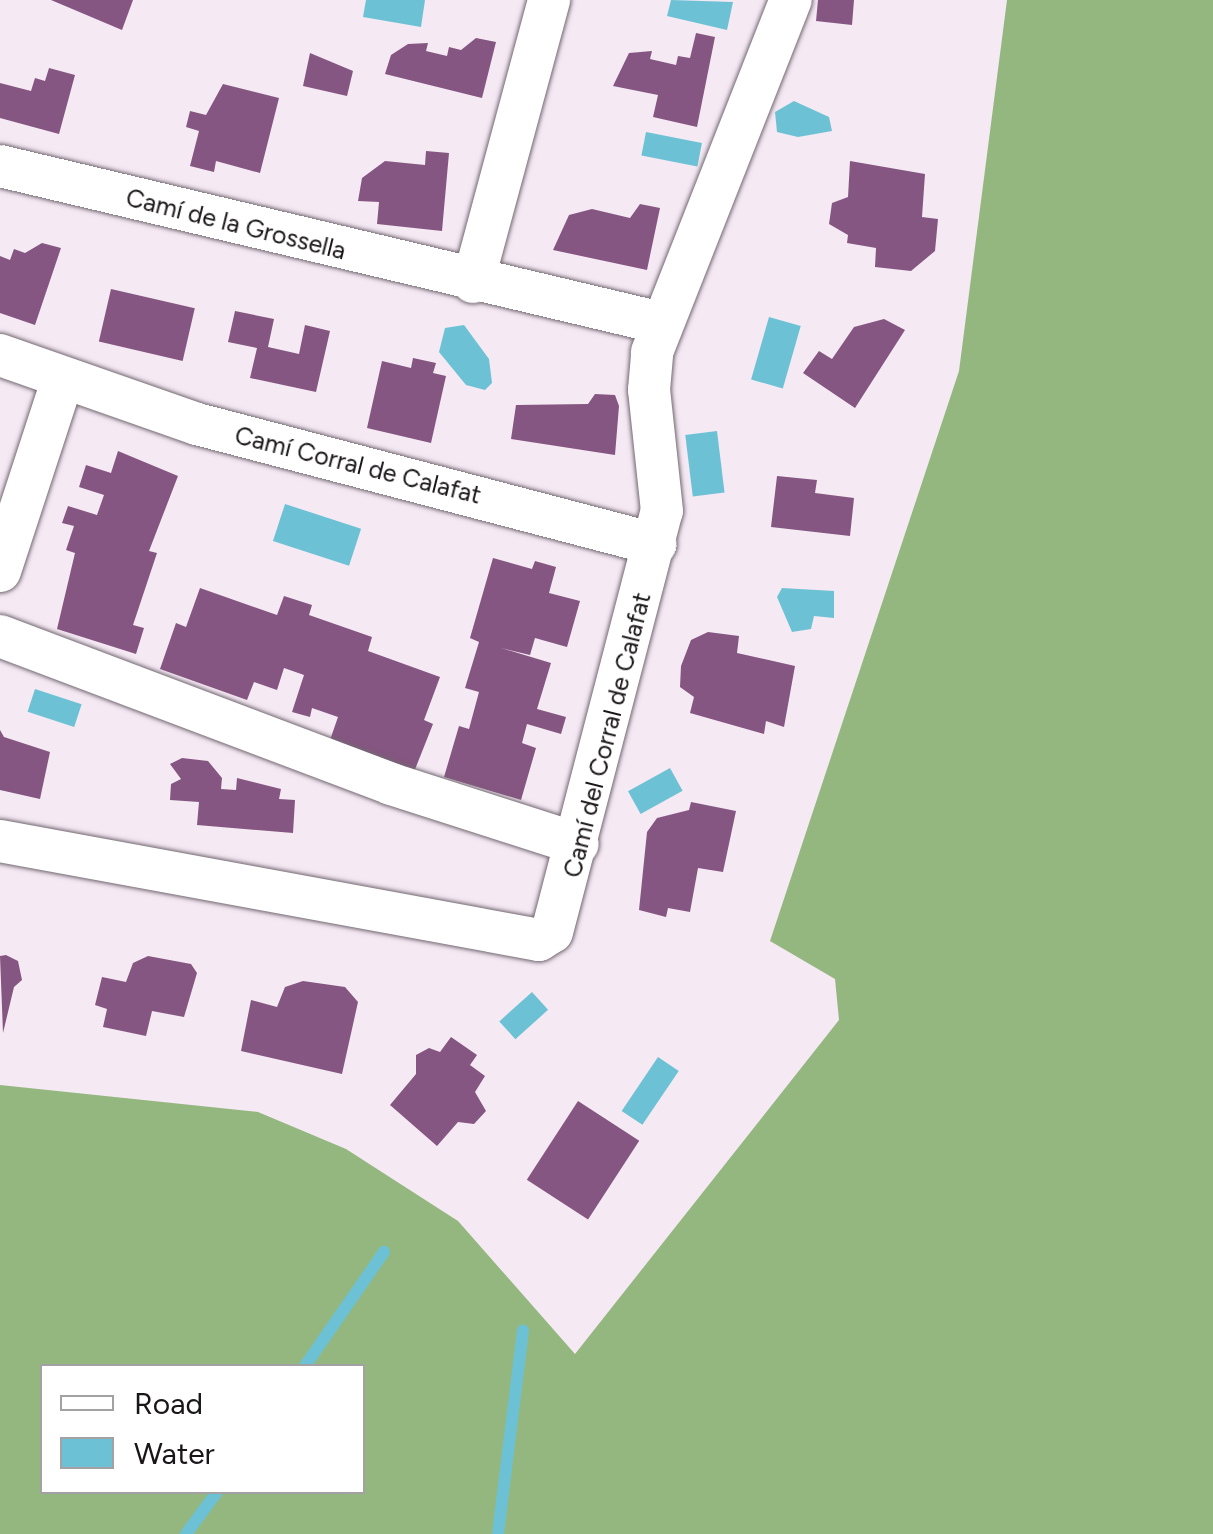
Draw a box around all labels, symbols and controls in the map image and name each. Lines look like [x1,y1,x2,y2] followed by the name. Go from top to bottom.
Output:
[123,182,349,266] street label: Camí de la Grossella
[232,420,484,510] street label: Camí Corral de Calafat
[557,589,657,881] street label: Camí del Corral de Calafat
[40,1364,365,1494] legend
[134,1385,203,1422] text: Road
[134,1435,215,1472] text: Water

